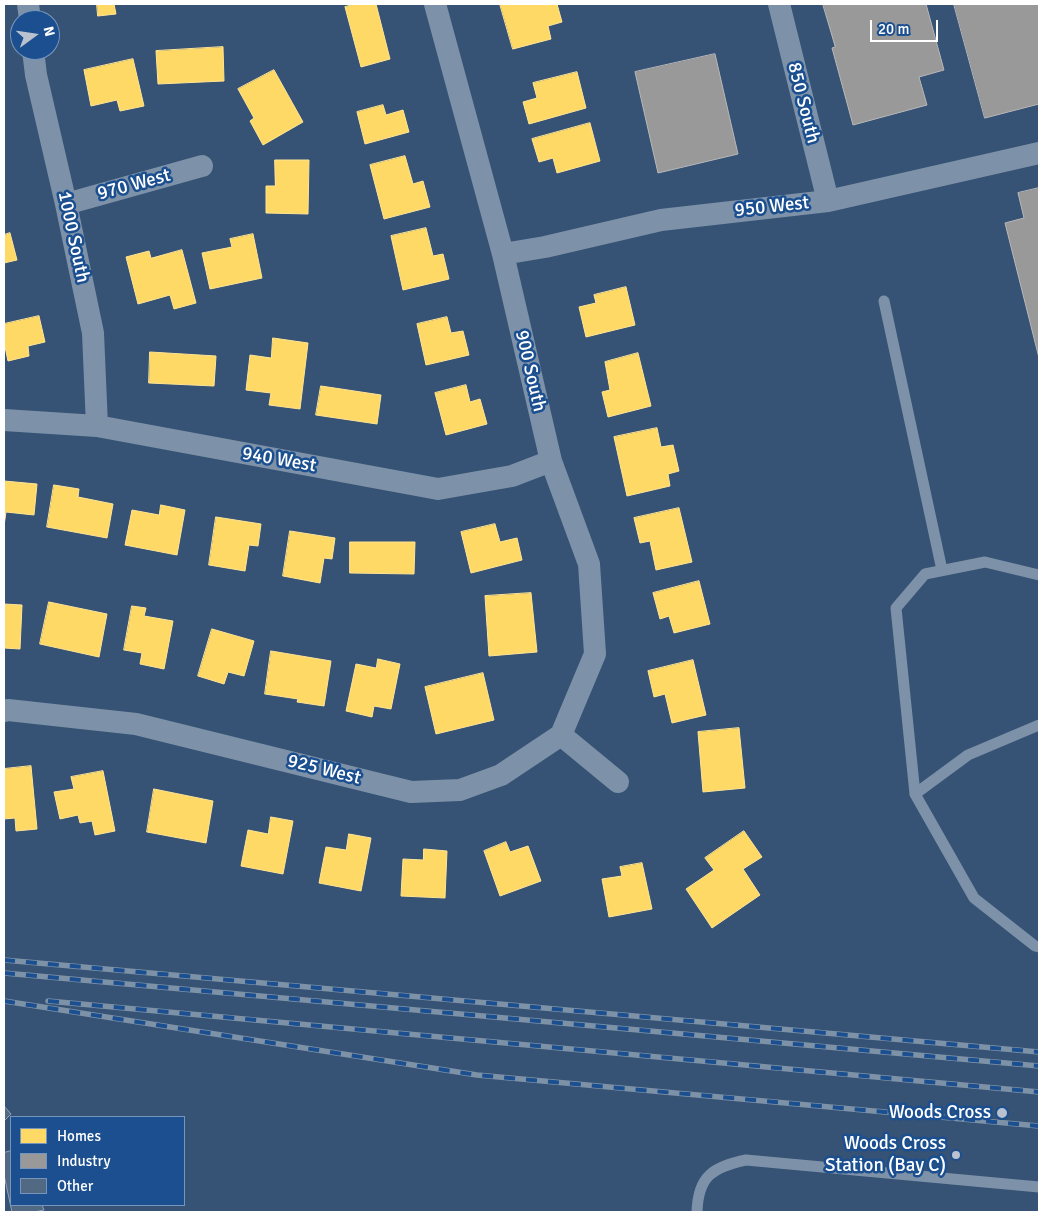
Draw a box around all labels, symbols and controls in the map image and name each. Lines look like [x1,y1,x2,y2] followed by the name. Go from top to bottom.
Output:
[10,10,60,60] north arrow
[873,10,940,42] scale bar
[878,20,909,38] text: 20 m
[40,25,58,38] text: N
[782,60,824,146] street label: 850 South
[95,164,173,206] street label: 970 West
[52,189,94,285] street label: 1000 South
[734,192,810,222] street label: 950 West
[510,328,550,414] street label: 900 South
[240,442,318,478] street label: 940 West
[285,750,363,790] street label: 925 West
[889,1102,991,1124] place label: Woods Cross
[995,1106,1009,1120] marker: Woods Cross
[10,1116,185,1206] legend
[57,1127,101,1145] text: Homes
[825,1133,946,1177] place label: Woods Cross Station (Bay C)
[950,1149,962,1161] marker: Woods Cross Station (Bay C)
[57,1152,110,1170] text: Industry
[57,1177,93,1195] text: Other

